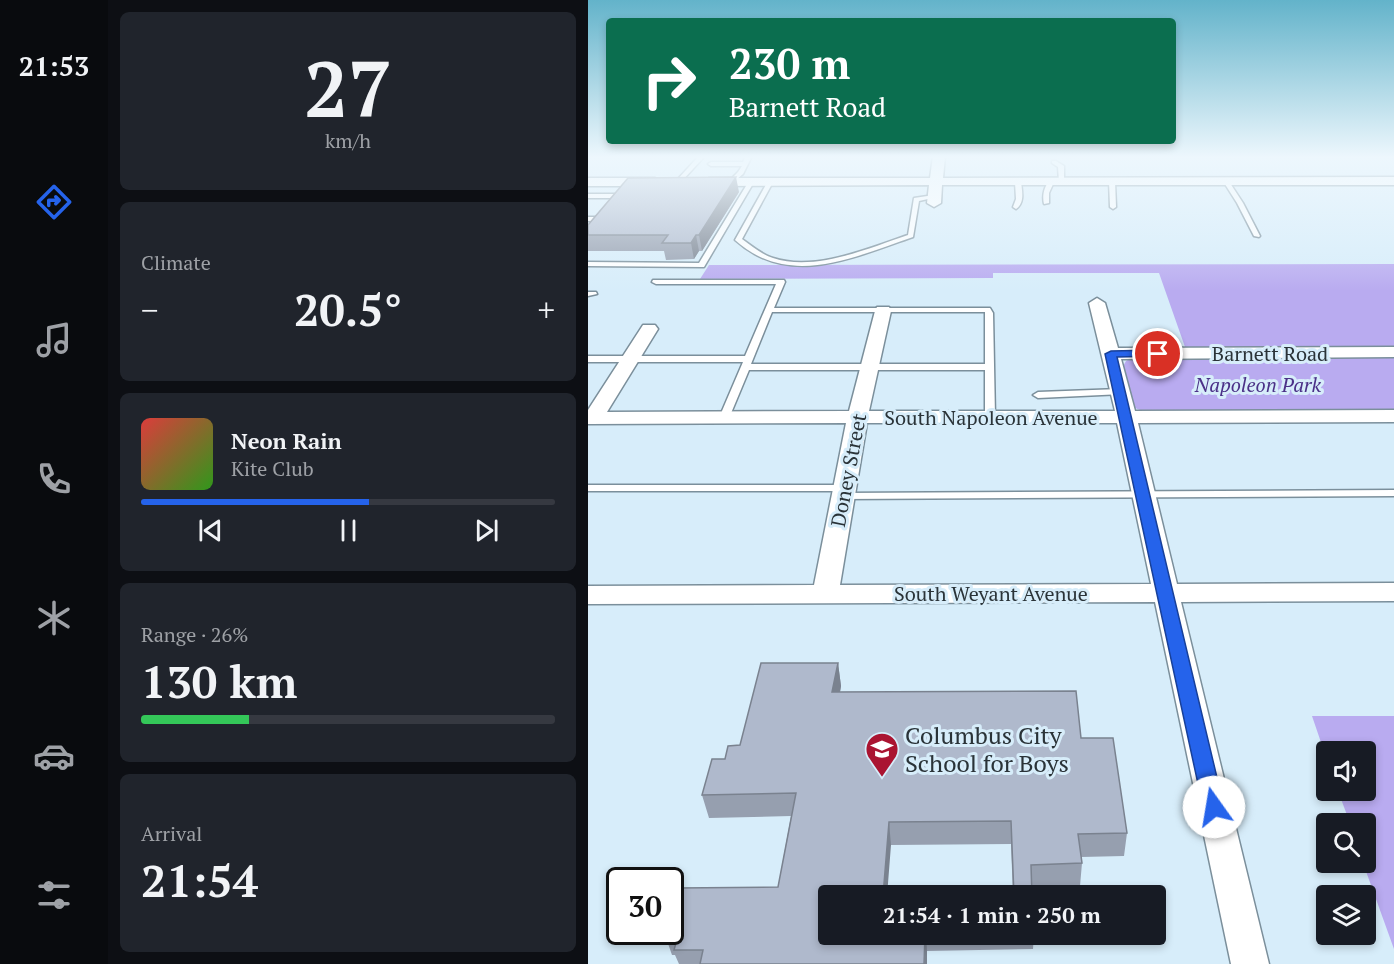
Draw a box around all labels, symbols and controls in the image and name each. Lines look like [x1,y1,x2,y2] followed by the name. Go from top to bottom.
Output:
[729,35,850,91] text: 230 m
[304,36,392,139] text: 27
[630,42,708,120] icon: right
[19,48,89,84] text: 21:53
[729,89,886,125] text: Barnett Road
[325,127,371,154] text: km/h
[33,181,75,223] icon: directions
[141,249,211,276] text: Climate
[294,279,402,339] text: 20.5°
[141,288,159,331] text: −
[537,288,555,331] text: +
[33,319,75,361] icon: music
[1132,328,1183,379] pin
[1141,337,1174,370] icon: arrive
[1212,340,1328,367] street label: Barnett Road
[1194,371,1322,398] park label: Napoleon Park
[884,404,1098,431] street label: South Napoleon Avenue
[824,410,872,529] street label: Doney Street
[231,426,342,455] text: Neon Rain
[231,455,314,482] text: Kite Club
[33,458,75,500] icon: phone
[194,514,227,547] icon: previous
[332,514,365,547] icon: pause
[470,514,503,547] icon: next
[894,580,1088,607] street label: South Weyant Avenue
[33,597,75,639] icon: climate
[141,621,248,648] text: Range · 26%
[141,651,297,711] text: 130 km
[905,719,1069,779] place label: Columbus City School for Boys
[864,731,900,778] school or university icon: Columbus City School for Boys
[33,735,75,777] icon: car
[1316,741,1376,945] map controls
[1316,741,1376,801] button: sound
[1182,775,1246,839] position arrow
[1316,813,1376,873] button: search
[141,820,202,847] text: Arrival
[141,850,258,910] text: 21:54
[606,867,684,945] speed limit sign: 30
[33,874,75,916] icon: filters
[1316,885,1376,945] button: layers
[883,900,1101,929] text: 21:54 · 1 min · 250 m

